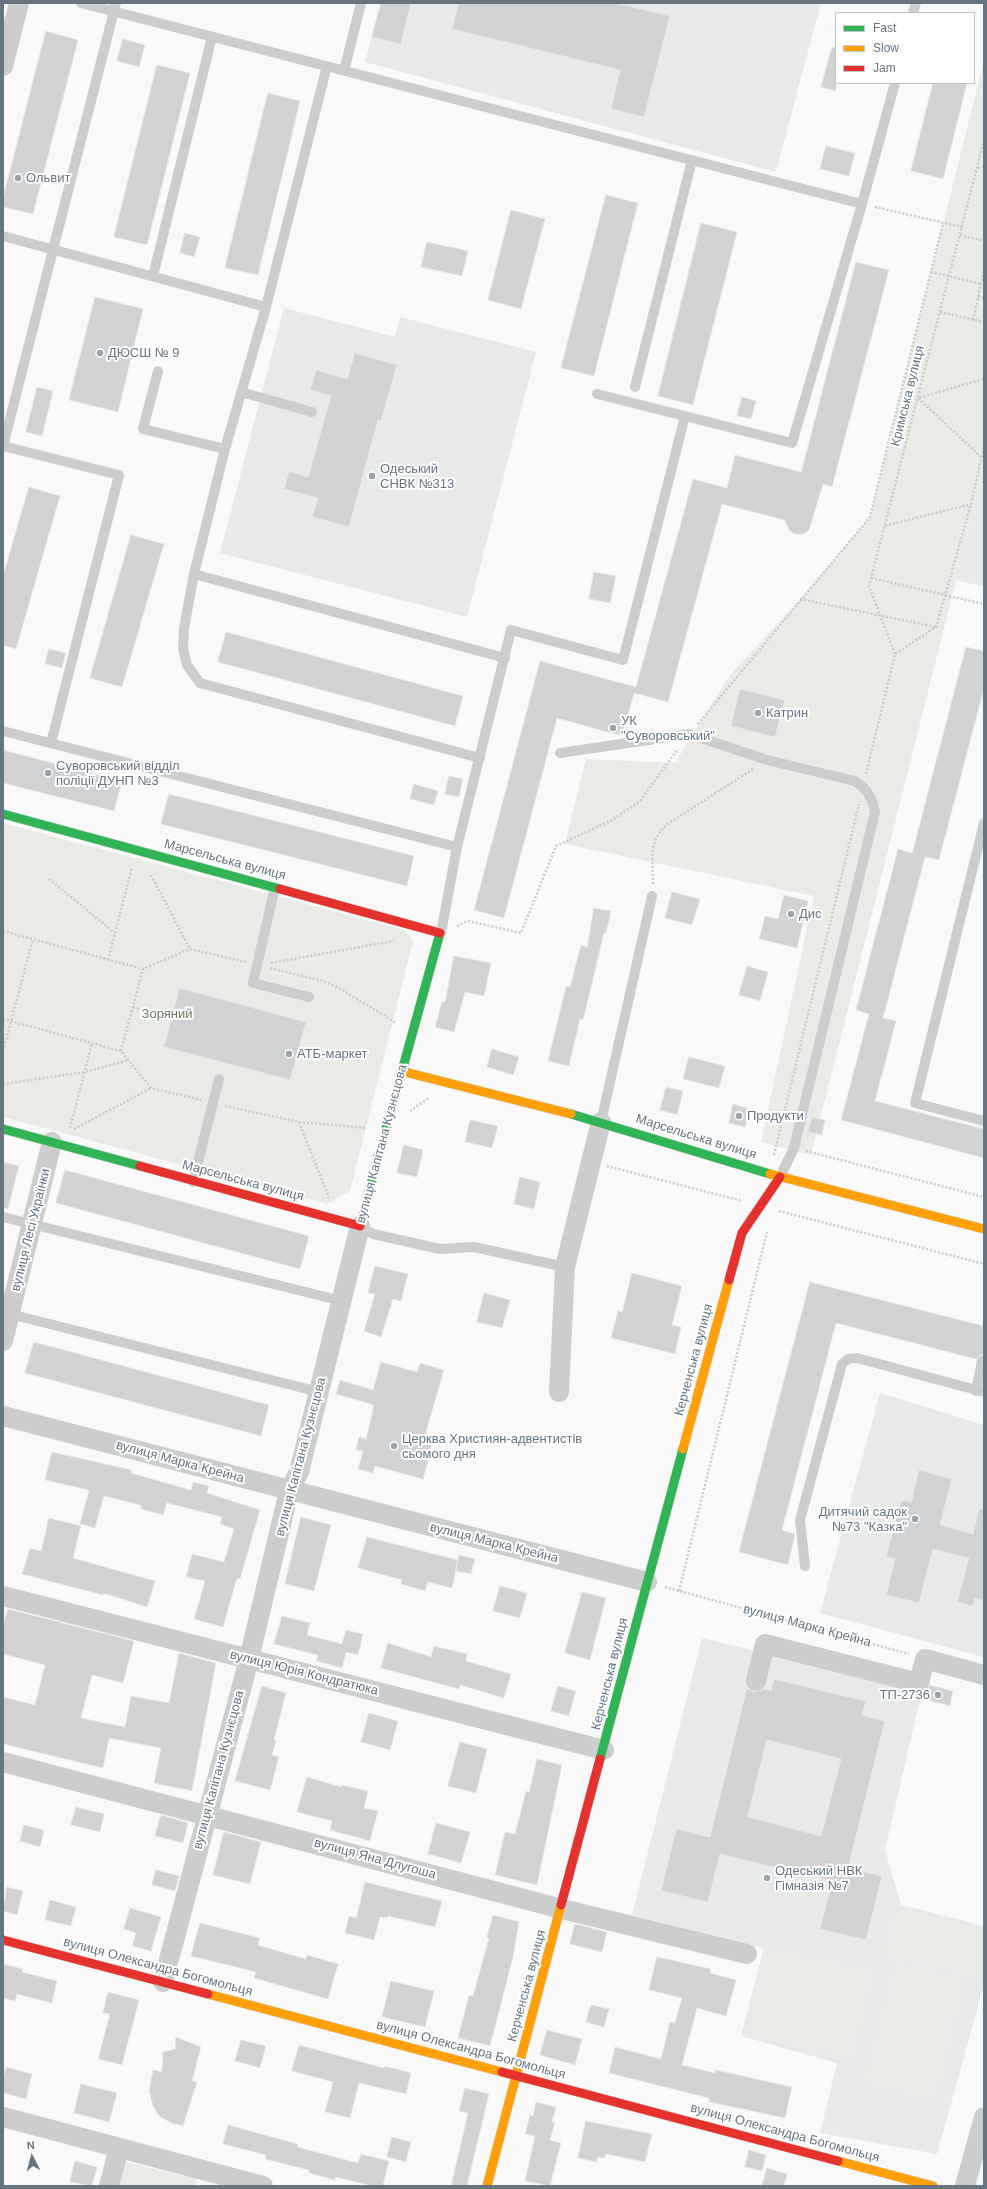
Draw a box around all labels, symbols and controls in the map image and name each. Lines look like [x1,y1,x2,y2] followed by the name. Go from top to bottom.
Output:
[835,12,975,84] legend
[873,21,896,35] text: Fast
[873,41,899,55] text: Slow
[873,61,896,75] text: Jam
[26,170,70,186] place label: Ольвит
[13,173,23,183] marker: Ольвит
[888,344,928,448] street label: Кримська вулиця
[108,345,179,361] place label: ДЮСШ № 9
[95,348,105,358] marker: ДЮСШ № 9
[380,461,454,492] place label: Одеський СНВК №313
[367,471,377,481] marker: Одеський СНВК №313
[766,705,808,721] place label: Катрин
[753,708,763,718] marker: Катрин
[621,713,715,744] place label: УК "Суворовський"
[608,723,618,733] marker: УК "Суворовський"
[56,758,180,789] place label: Суворовський відділ поліції ДУНП №3
[43,768,53,778] marker: Суворовський відділ поліції ДУНП №3
[162,836,288,884] street label: Марсельська вулиця
[799,906,822,922] place label: Дис
[786,909,796,919] marker: Дис
[142,1006,192,1022] park label: Зоряний
[297,1046,367,1062] place label: АТБ-маркет
[284,1049,294,1059] marker: АТБ-маркет
[353,1063,411,1225] street label: вулиця Капітана Кузнєцова
[747,1108,804,1124] place label: Продукти
[634,1111,758,1163] street label: Марсельська вулиця
[734,1111,744,1121] marker: Продукти
[180,1157,306,1205] street label: Марсельська вулиця
[8,1167,54,1293] street label: вулиця Лесі Українки
[672,1302,716,1418] street label: Керченська вулиця
[272,1376,330,1538] street label: вулиця Капітана Кузнєцова
[402,1431,582,1462] place label: Церква Християн-адвентистів сьомого дня
[114,1437,246,1487] street label: вулиця Марка Крейна
[389,1441,399,1451] marker: Церква Християн-адвентистів сьомого дня
[819,1504,907,1535] place label: Дитячий садок №73 "Казка"
[910,1514,920,1524] marker: Дитячий садок №73 "Казка"
[428,1519,560,1567] street label: вулиця Марка Крейна
[741,1601,873,1651] street label: вулиця Марка Крейна
[588,1616,632,1732] street label: Керченська вулиця
[228,1647,380,1699] street label: вулиця Юрія Кондратюка
[879,1687,930,1703] place label: ТП-2736
[190,1689,248,1851] street label: вулиця Капітана Кузнєцова
[933,1690,943,1700] marker: ТП-2736
[312,1835,438,1883] street label: вулиця Яна Длугоша
[775,1863,862,1894] place label: Одеський НВК Гімназія №7
[762,1873,772,1883] marker: Одеський НВК Гімназія №7
[505,1928,549,2044] street label: Керченська вулиця
[62,1934,254,2000] street label: вулиця Олександра Богомольця
[375,2017,567,2083] street label: вулиця Олександра Богомольця
[689,2100,881,2166] street label: вулиця Олександра Богомольця
[12,2137,52,2177] north arrow
[26,2139,35,2151] text: N

